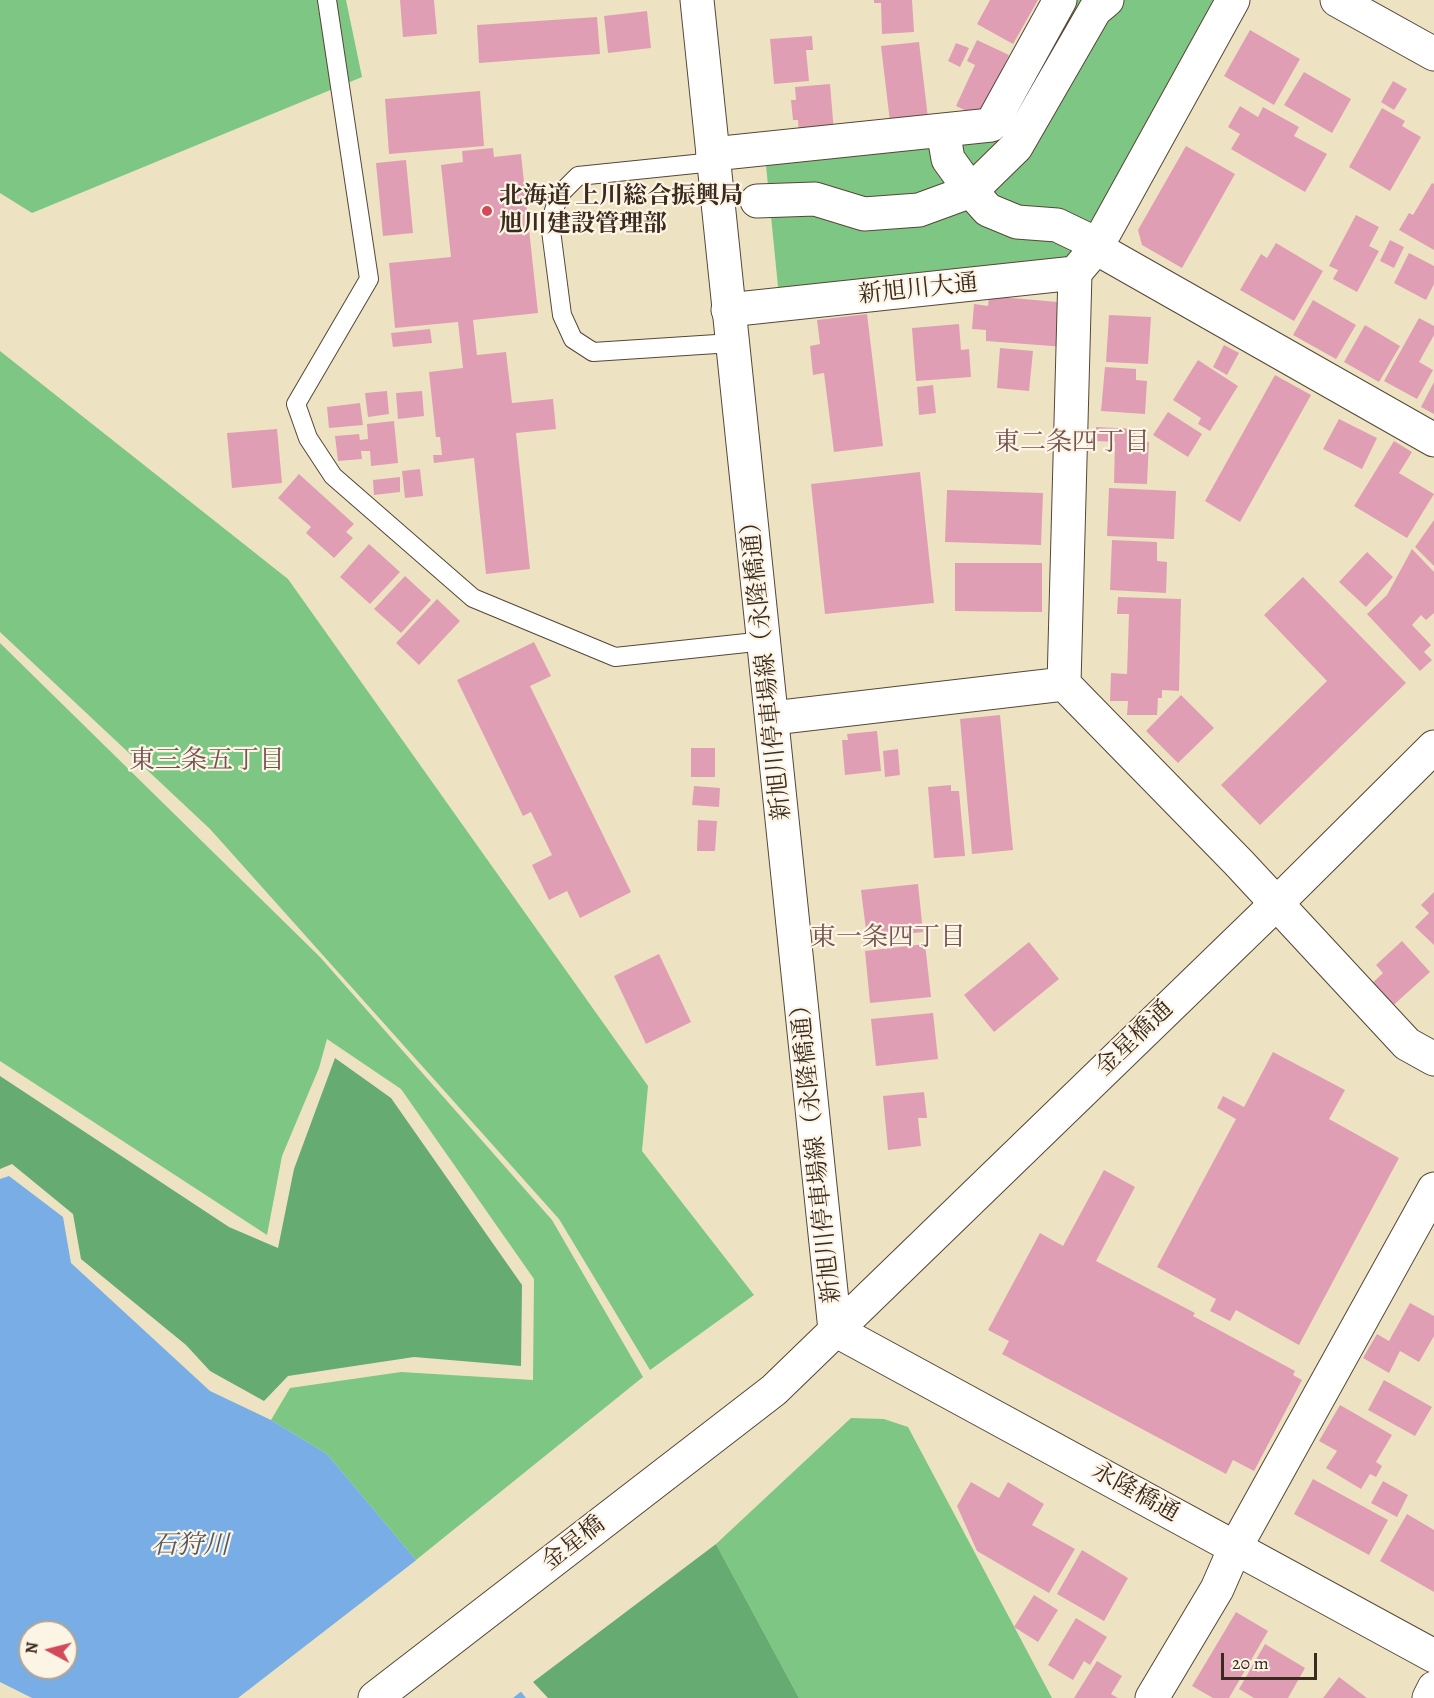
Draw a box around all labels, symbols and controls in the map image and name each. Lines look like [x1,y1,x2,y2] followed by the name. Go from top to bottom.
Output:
[499,183,743,239] place label: 北海道 上川総合振興局 旭川建設管理部
[480,204,494,218] marker: 北海道 上川総合振興局 旭川建設管理部
[857,269,979,311] street label: 新旭川大通
[994,428,1150,460] district label: 東二条四丁目
[736,508,798,822] street label: 新旭川停車場線（永隆橋通）
[129,746,285,778] district label: 東三条五丁目
[810,923,966,955] district label: 東一条四丁目
[786,991,848,1305] street label: 新旭川停車場線（永隆橋通）
[1090,995,1180,1083] street label: 金星橋通
[1086,1457,1184,1529] street label: 永隆橋通
[537,1510,611,1578] street label: 金星橋
[151,1531,229,1563] water label: 石狩川
[18,1620,78,1680] north arrow
[20,1641,44,1655] text: N
[1224,1641,1320,1679] scale bar
[1232,1651,1269,1675] text: 20 m

